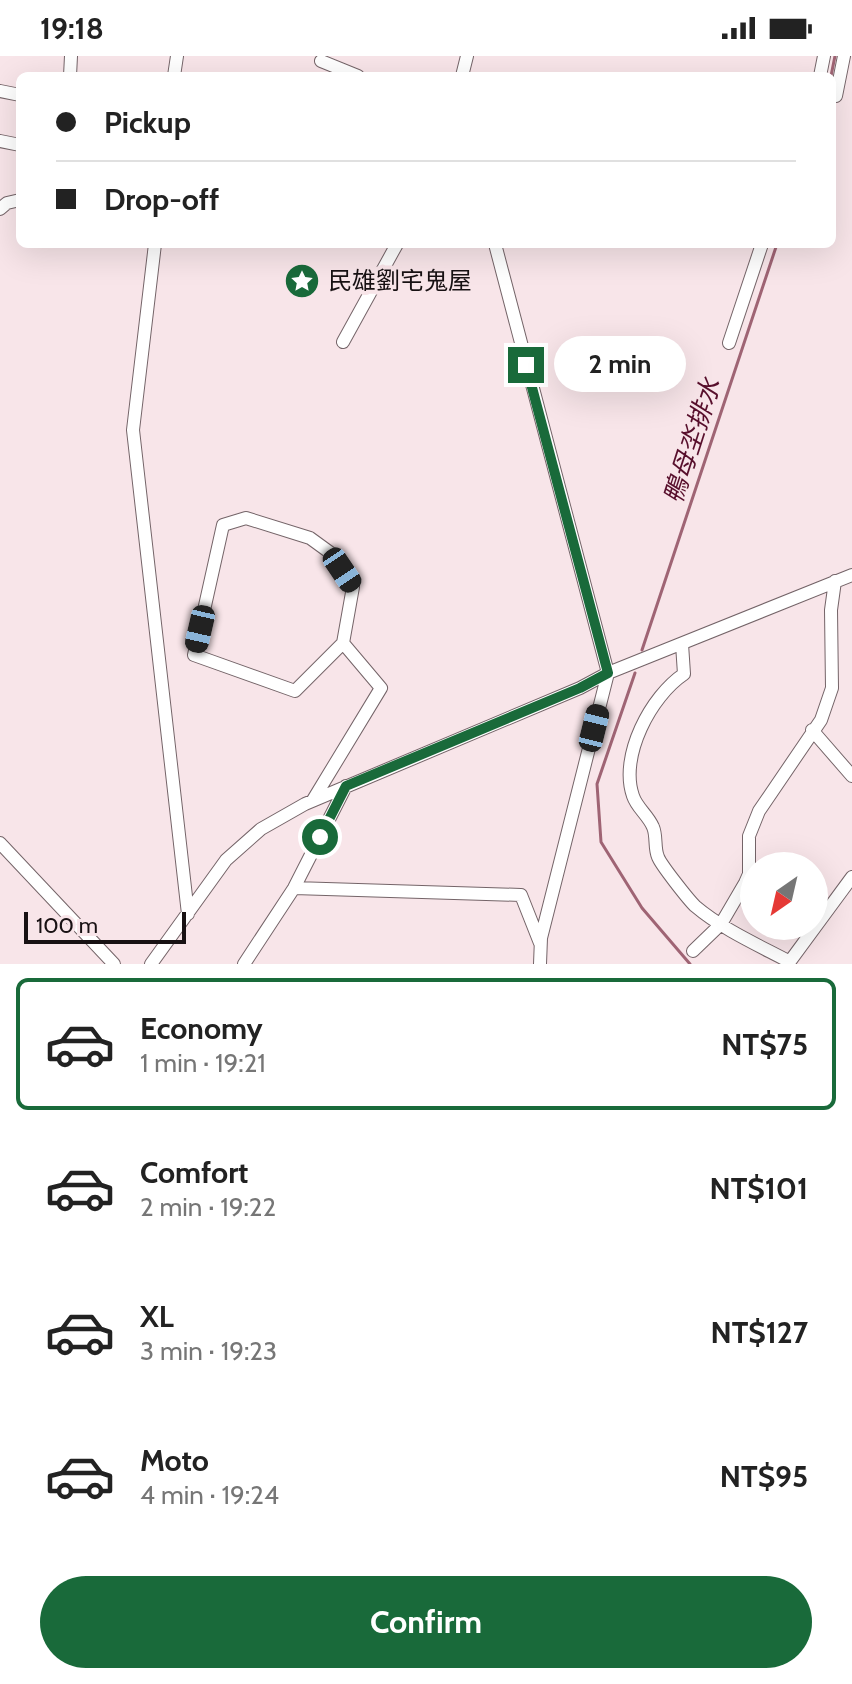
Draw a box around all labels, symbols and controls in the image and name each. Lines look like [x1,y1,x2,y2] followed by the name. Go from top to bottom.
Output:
[40,10,104,47] text: 19:18
[104,104,191,141] text: Pickup
[104,181,219,218] text: Drop-off
[283,262,321,300] place icon: 民雄劉宅鬼屋
[328,266,472,295] place label: 民雄劉宅鬼屋
[554,337,686,393] callout: 2 min
[508,347,544,383] route end
[589,348,651,380] text: 2 min
[657,373,728,508] water label: 鴨母坔排水
[319,543,365,597] car
[183,603,217,655] car
[577,702,611,754] car
[302,819,338,855] route start
[740,852,828,940] north arrow
[740,852,828,940] map controls
[24,908,186,944] scale bar
[36,912,98,939] text: 100 m
[44,1008,116,1080] icon: car
[140,1010,263,1047] text: Economy
[721,1026,808,1063] text: NT$75
[140,1047,266,1079] text: 1 min · 19:21
[44,1152,116,1224] icon: car
[140,1154,248,1191] text: Comfort
[709,1170,808,1207] text: NT$101
[140,1191,276,1223] text: 2 min · 19:22
[44,1296,116,1368] icon: car
[140,1298,174,1335] text: XL
[711,1314,808,1351] text: NT$127
[140,1335,277,1367] text: 3 min · 19:23
[44,1440,116,1512] icon: car
[140,1442,209,1479] text: Moto
[720,1458,808,1495] text: NT$95
[140,1479,279,1511] text: 4 min · 19:24
[40,1576,812,1668] button: Confirm

